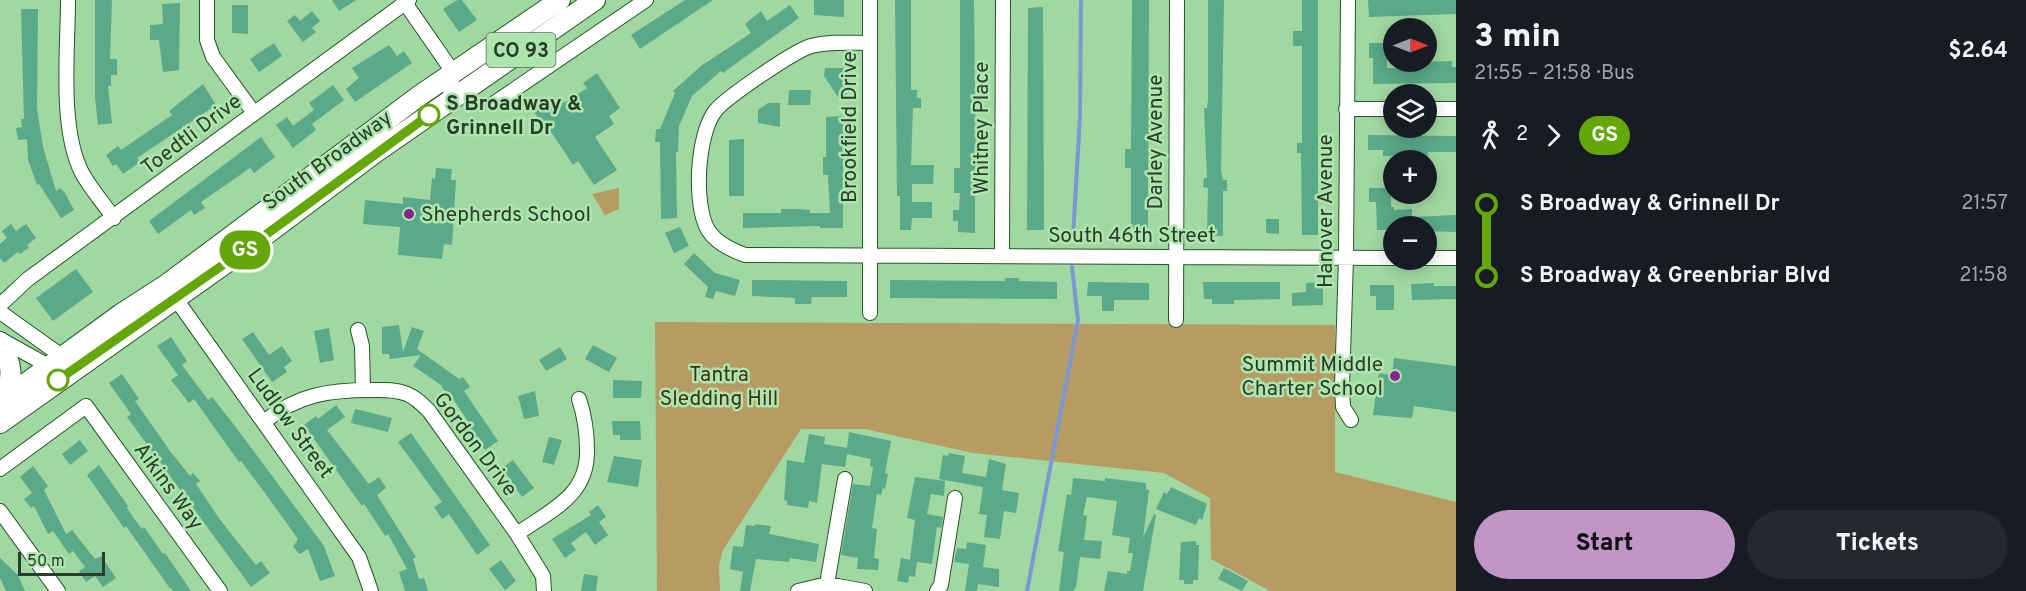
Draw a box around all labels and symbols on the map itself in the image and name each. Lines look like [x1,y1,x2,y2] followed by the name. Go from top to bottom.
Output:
[1383,18,1437,72] north arrow
[486,33,556,67] road number: CO 93
[837,51,864,203] street label: Brookfield Drive
[969,61,996,195] street label: Whitney Place
[1143,74,1170,210] street label: Darley Avenue
[136,89,248,182] street label: Toedtli Drive
[446,91,582,142] place label: S Broadway & Grinnell Dr
[418,104,440,126] marker: S Broadway & Grinnell Dr
[258,105,398,217] street label: South Broadway
[1313,134,1340,288] street label: Hanover Avenue
[421,202,591,229] place label: Shepherds School
[402,207,416,221] marker: Shepherds School
[1048,223,1216,250] street label: South 46th Street
[218,230,272,270] line badge: GS
[1241,352,1383,403] place label: Summit Middle Charter School
[660,362,778,413] park label: Tantra Sledding Hill
[241,363,339,484] street label: Ludlow Street
[47,369,69,391] unlabelled marker
[1388,369,1402,383] marker: Summit Middle Charter School
[427,387,523,502] street label: Gordon Drive
[127,438,209,536] street label: Aikins Way
[18,549,105,576] scale bar

